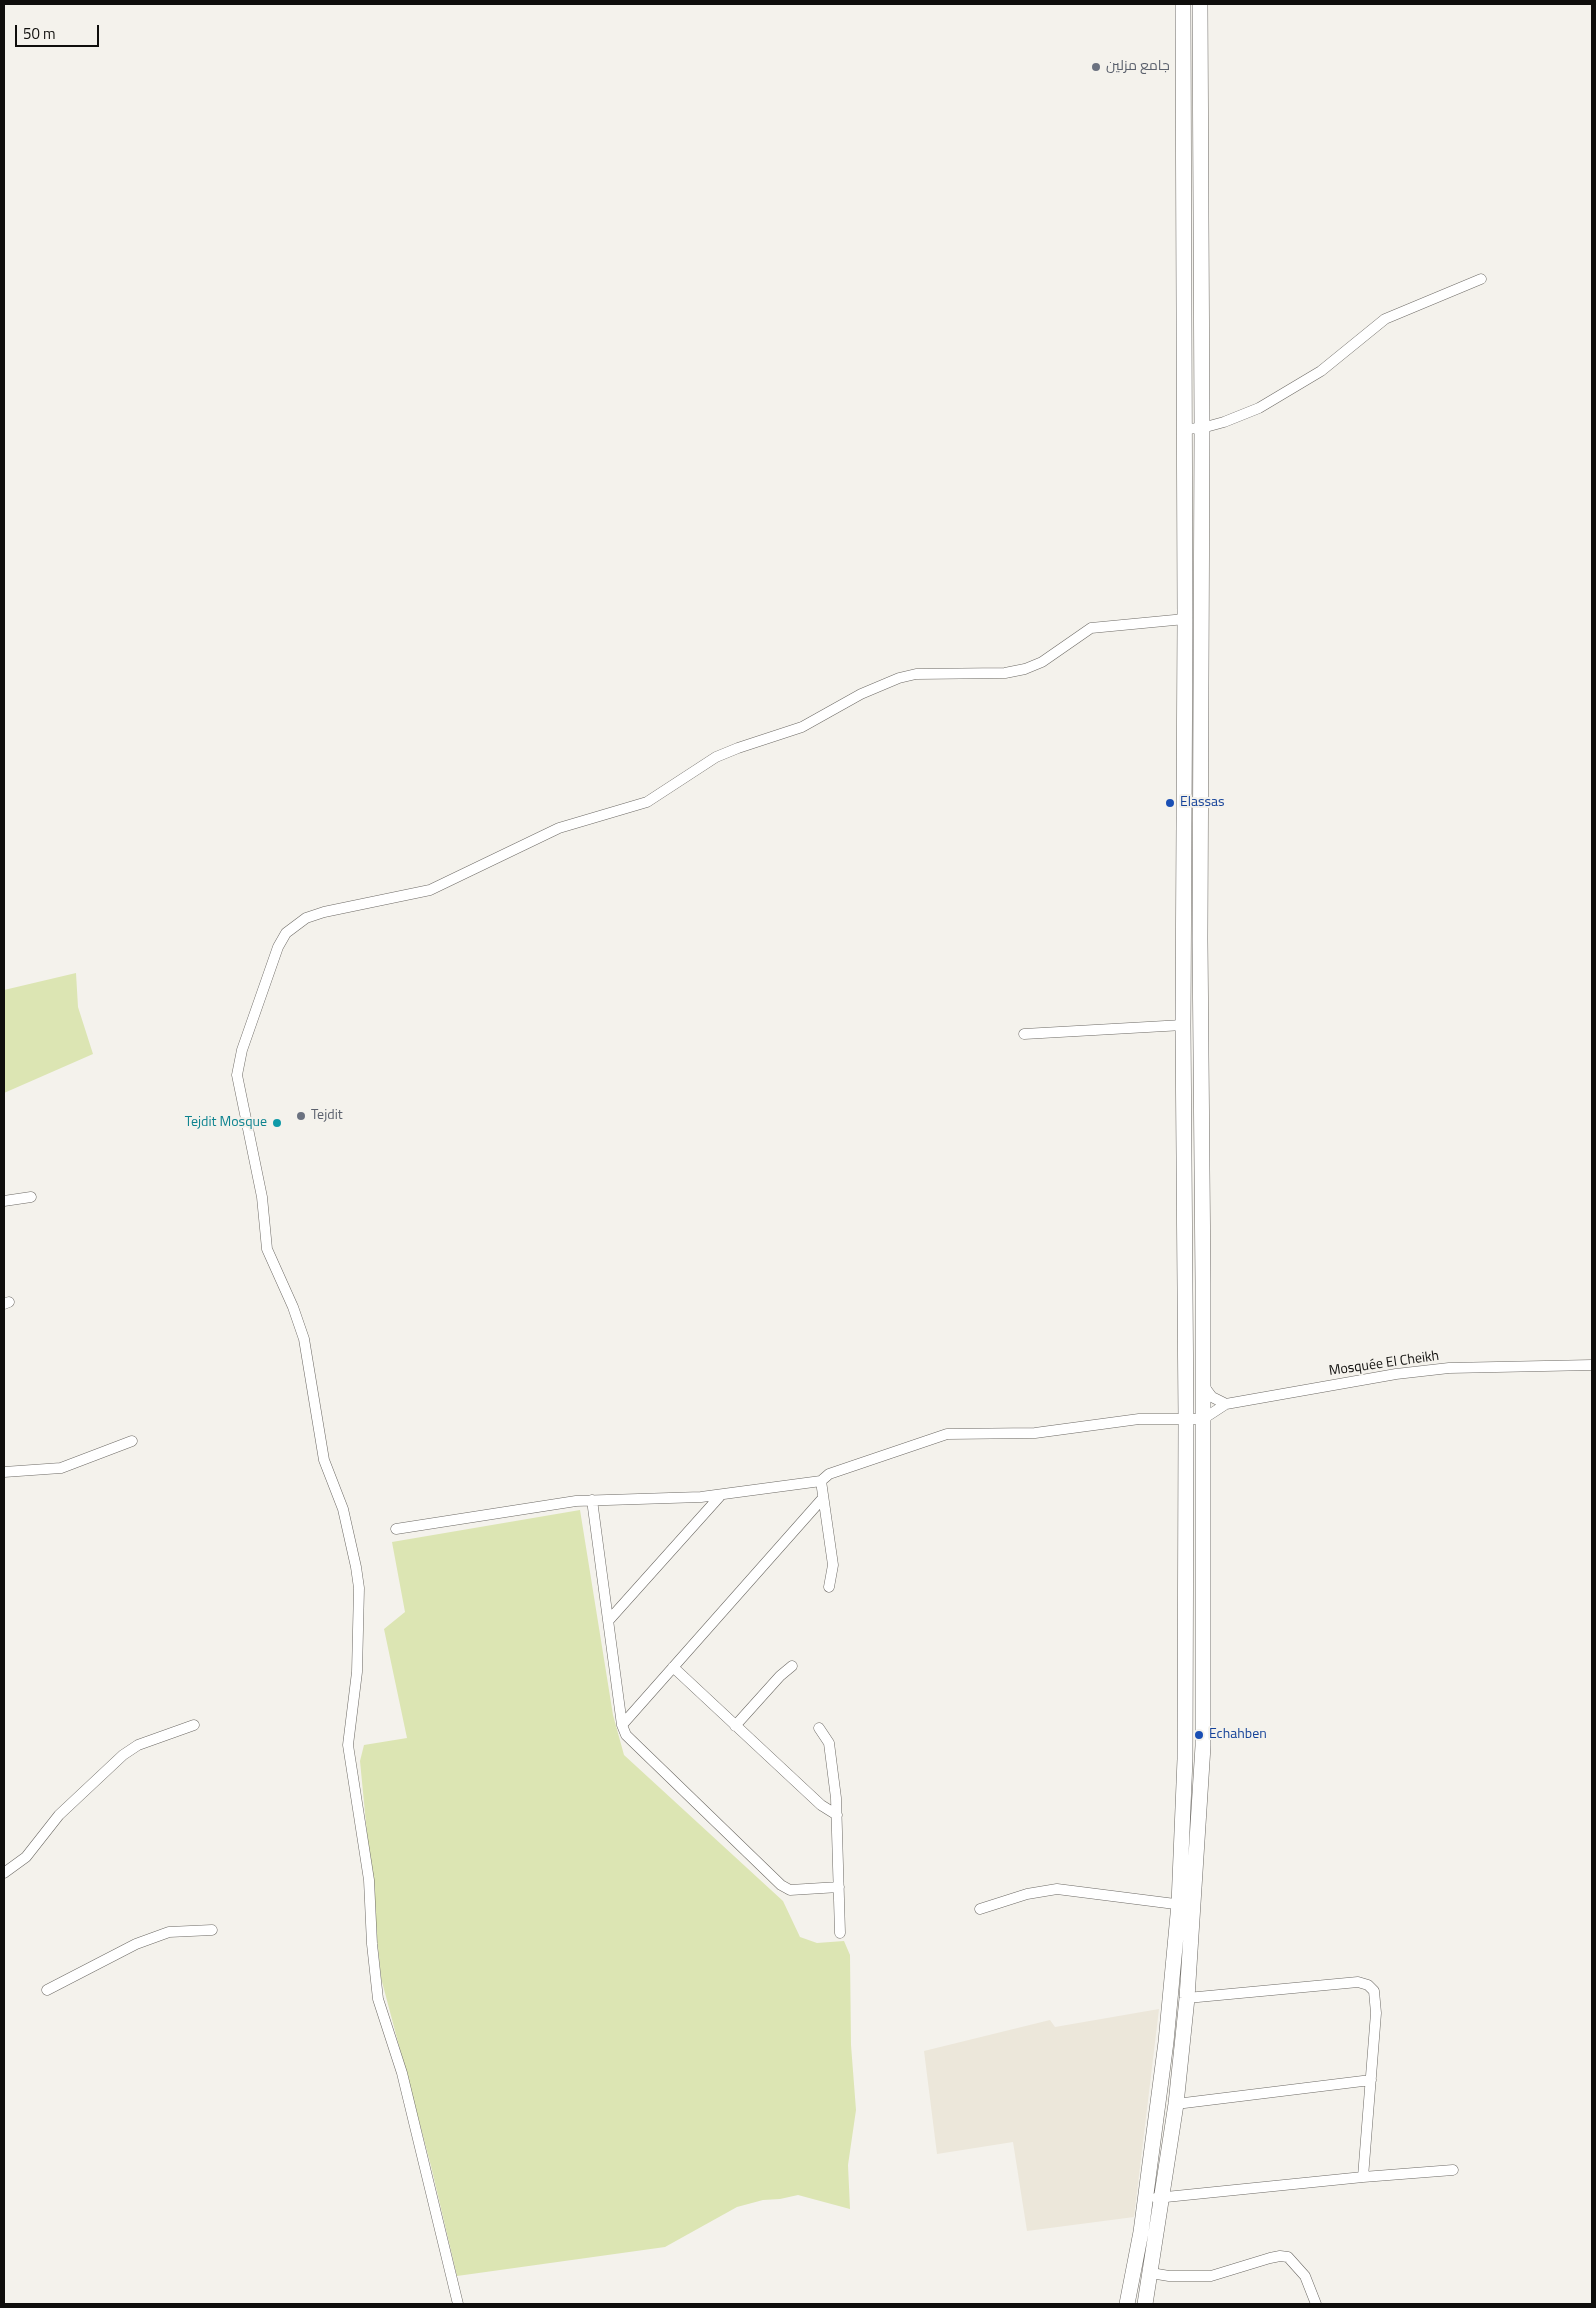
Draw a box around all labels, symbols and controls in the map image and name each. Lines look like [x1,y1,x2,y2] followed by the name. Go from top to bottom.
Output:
[18,15,101,47] scale bar
[23,22,56,45] text: 50 m
[1106,59,1170,75] place label: جامع مزلين
[1090,61,1102,73] marker: جامع مزلين
[1180,795,1225,811] place label: Elassas
[1164,797,1176,809] marker: Elassas
[311,1108,343,1124] place label: Tejdit
[295,1110,307,1122] marker: Tejdit
[185,1115,267,1131] place label: Tejdit Mosque
[271,1117,283,1129] marker: Tejdit Mosque
[1328,1348,1440,1380] street label: Mosquée El Cheikh
[1209,1727,1267,1743] place label: Echahben
[1193,1729,1205,1741] marker: Echahben

